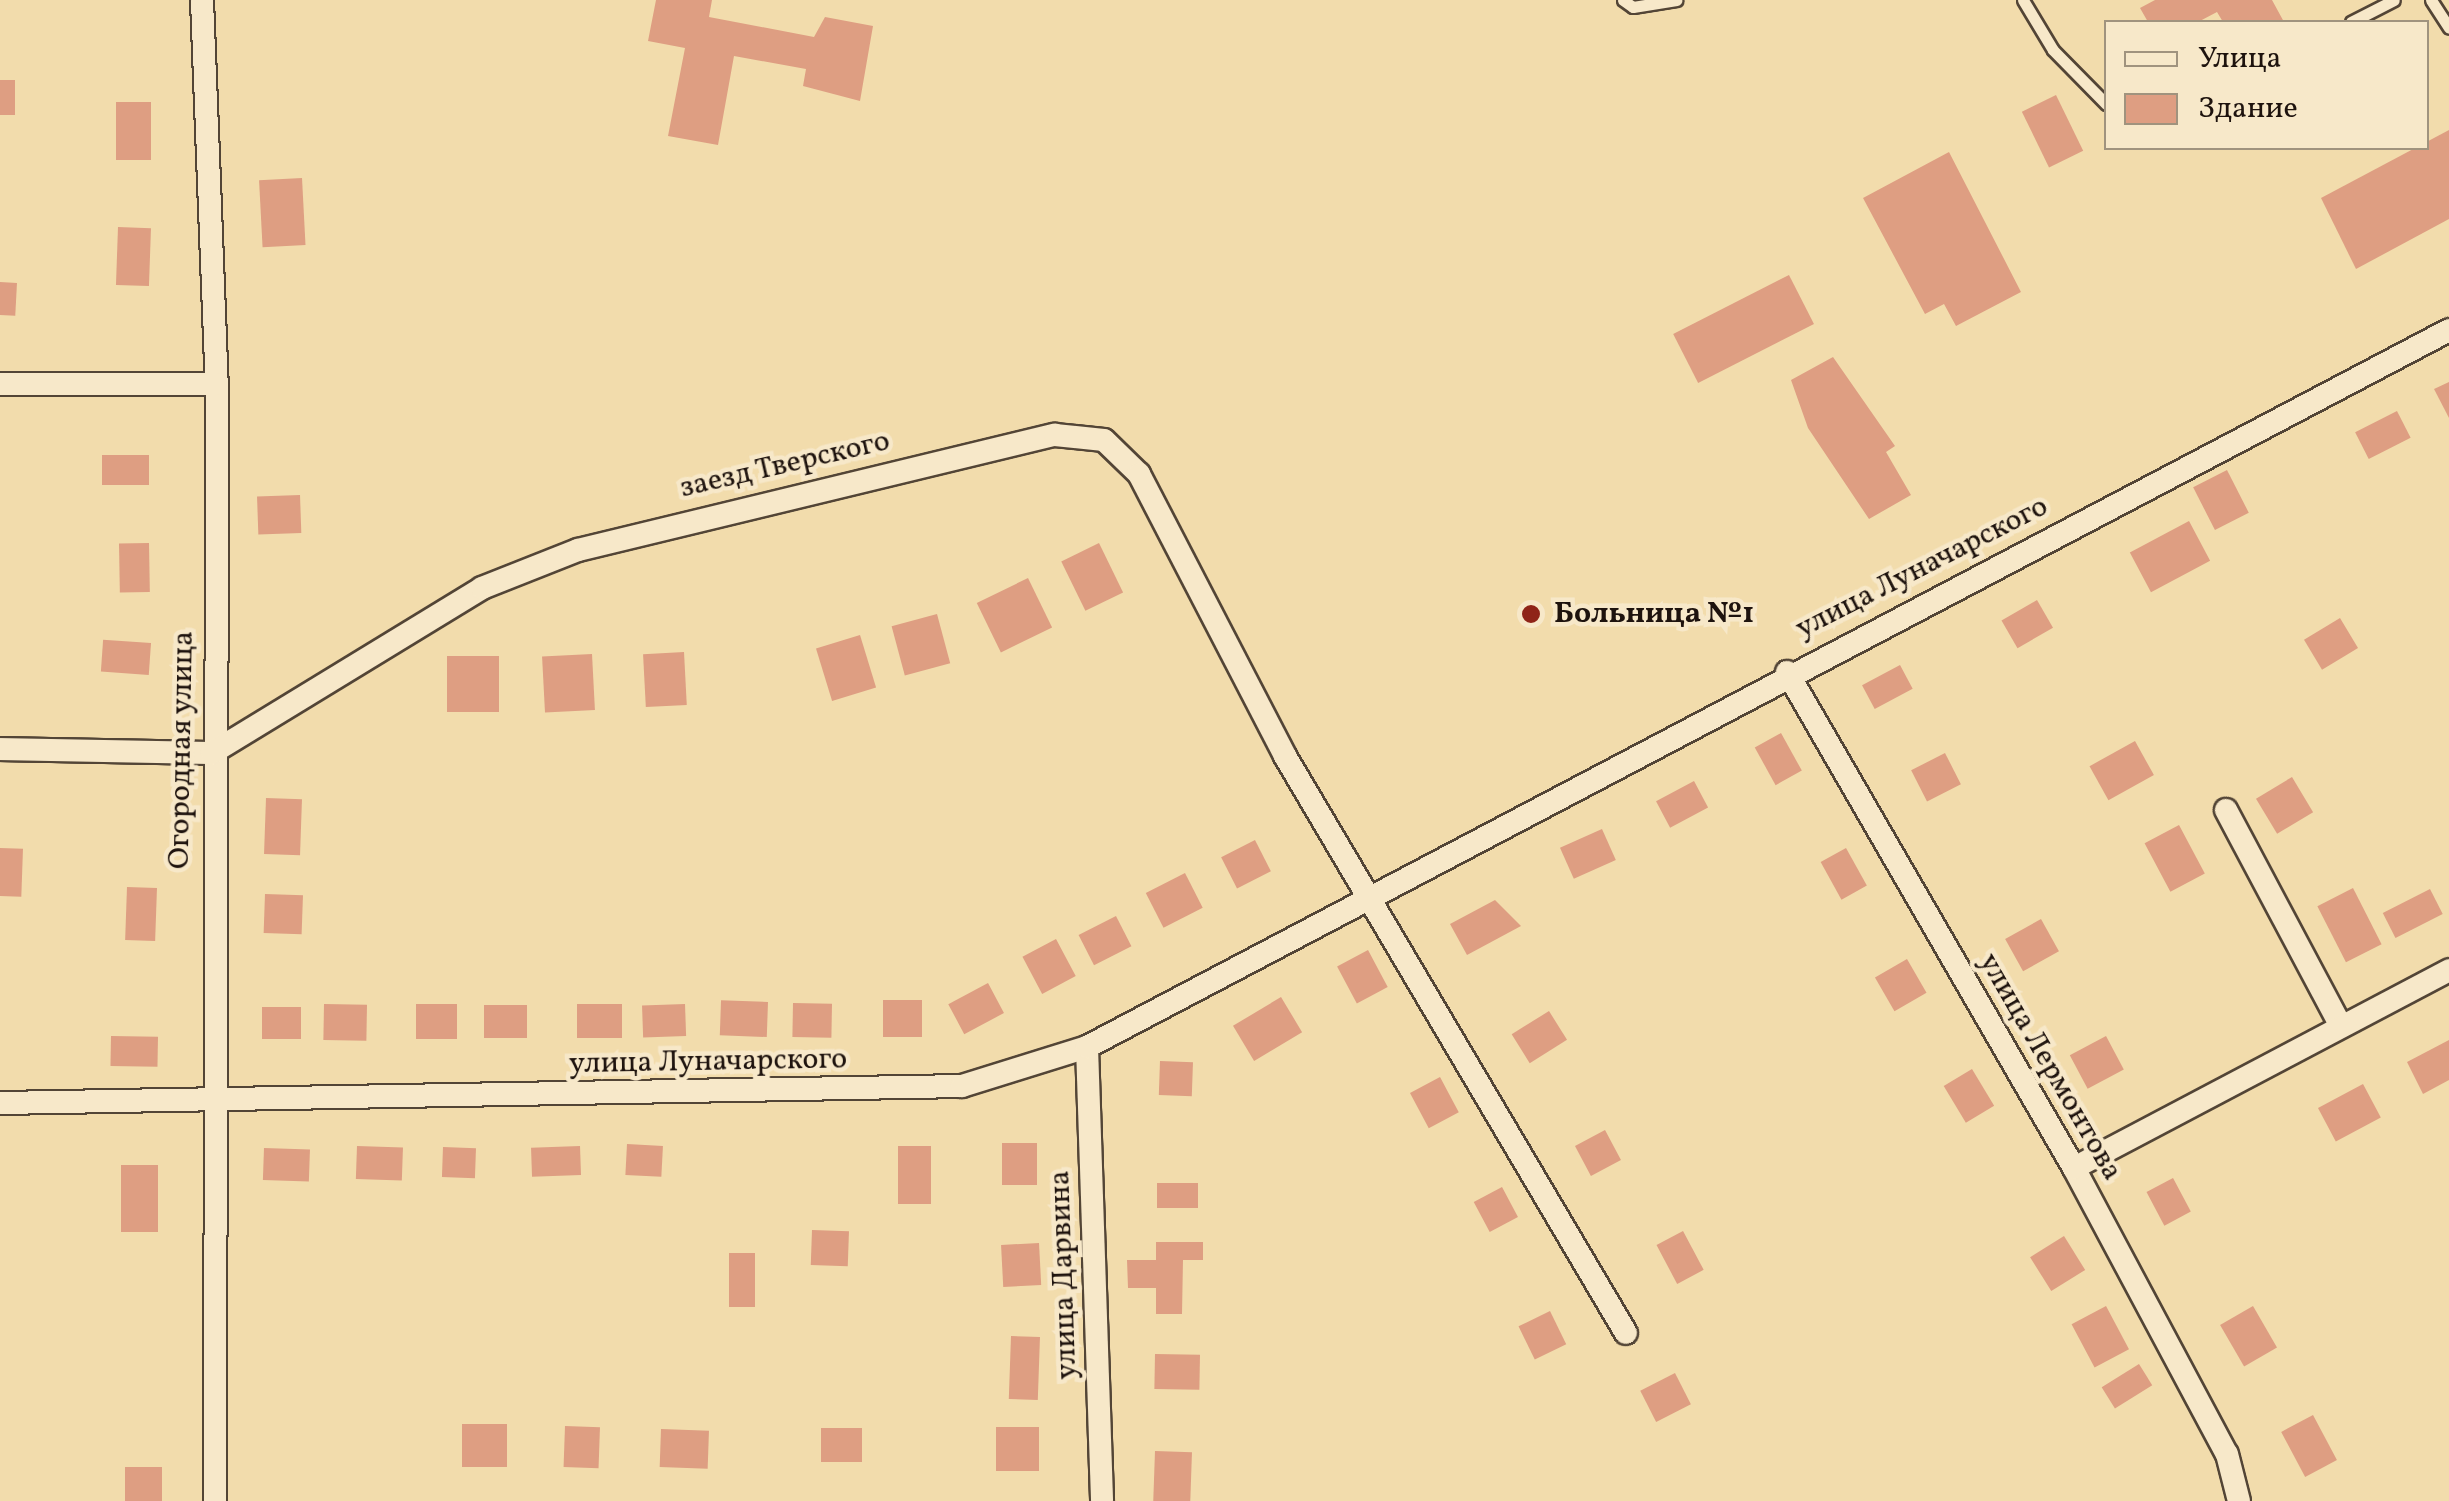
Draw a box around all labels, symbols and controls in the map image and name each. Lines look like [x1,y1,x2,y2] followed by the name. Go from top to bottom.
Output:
[2104,20,2429,150] legend
[2198,38,2281,80] text: Улица
[2198,88,2298,130] text: Здание
[676,423,894,507] street label: заезд Тверского
[1790,489,2054,647] street label: улица Луначарского
[1554,596,1754,632] place label: Больница №1
[1518,601,1544,627] marker: Больница №1
[162,630,202,870] street label: Огородная улица
[1970,947,2130,1187] street label: улица Лермонтова
[569,1042,847,1082] street label: улица Луначарского
[1042,1170,1086,1380] street label: улица Дарвина

